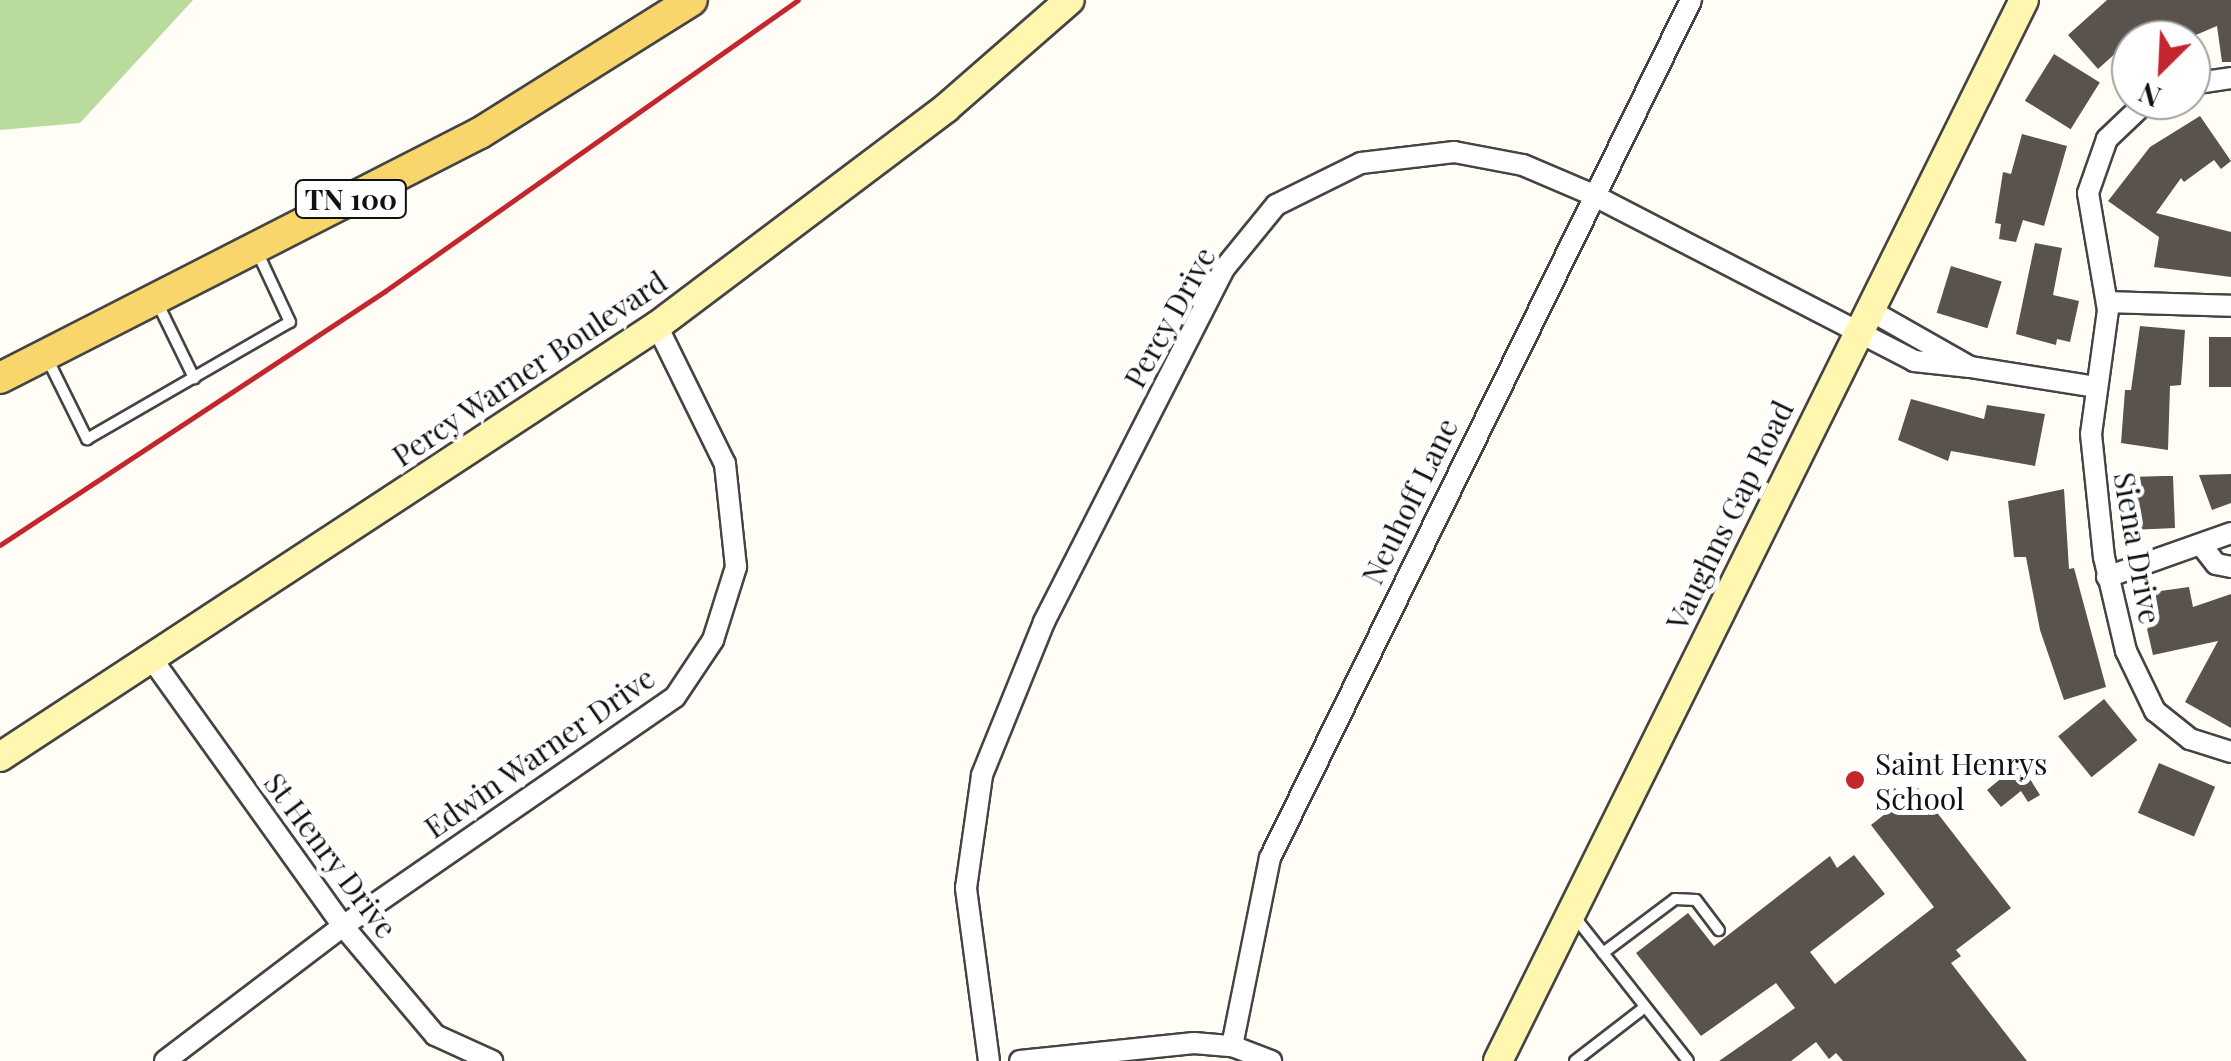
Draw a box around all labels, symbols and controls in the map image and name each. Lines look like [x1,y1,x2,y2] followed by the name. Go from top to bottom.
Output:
[2111,20,2211,120] north arrow
[2133,75,2166,117] text: N
[294,176,408,222] road number: TN 100
[1116,240,1222,394] street label: Percy Drive
[384,262,674,474] street label: Percy Warner Boulevard
[1658,394,1800,636] street label: Vaughns Gap Road
[1353,412,1465,590] street label: Neuhoff Lane
[2107,469,2169,627] street label: Siena Drive
[416,659,662,845] street label: Edwin Warner Drive
[1875,745,2048,816] place label: Saint Henrys School
[257,765,405,945] street label: St Henry Drive
[1844,769,1866,791] marker: Saint Henrys School

